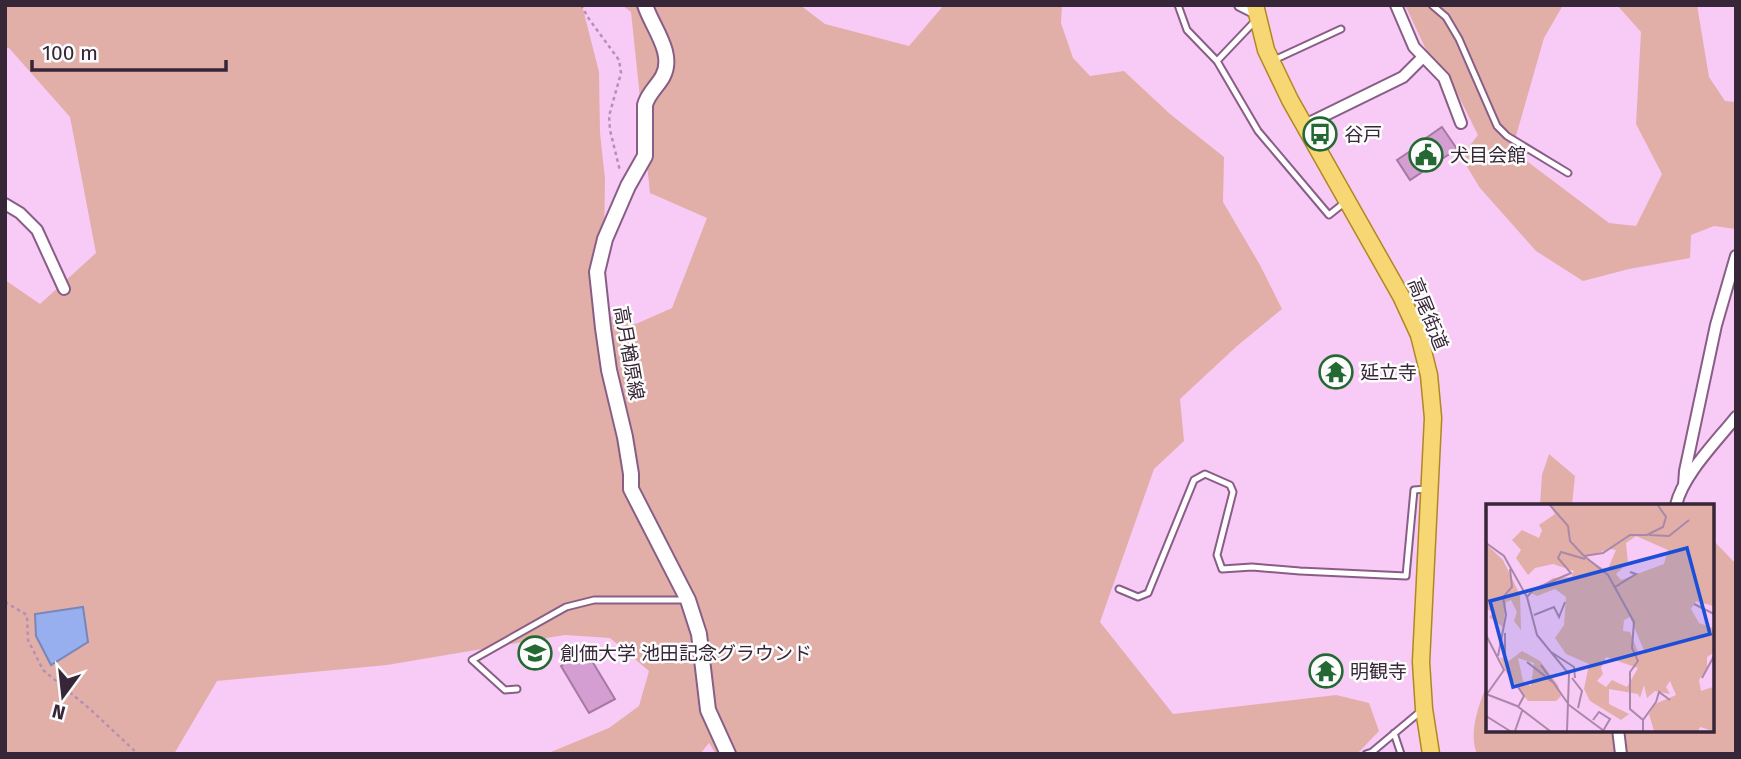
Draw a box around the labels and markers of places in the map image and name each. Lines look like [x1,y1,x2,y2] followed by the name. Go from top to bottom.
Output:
[1301,115,1339,153] bus stop icon: 谷戸
[1344,123,1382,146] place label: 谷戸
[1407,136,1445,174] public building icon: 犬目会館
[1450,144,1526,167] place label: 犬目会館
[1317,353,1355,391] temple icon: 延立寺
[1360,361,1417,384] place label: 延立寺
[516,634,554,672] school or university icon: 創価大学 池田記念グラウンド
[560,642,812,665] place label: 創価大学 池田記念グラウンド
[1307,652,1345,690] temple icon: 明観寺
[1350,660,1407,683] place label: 明観寺

